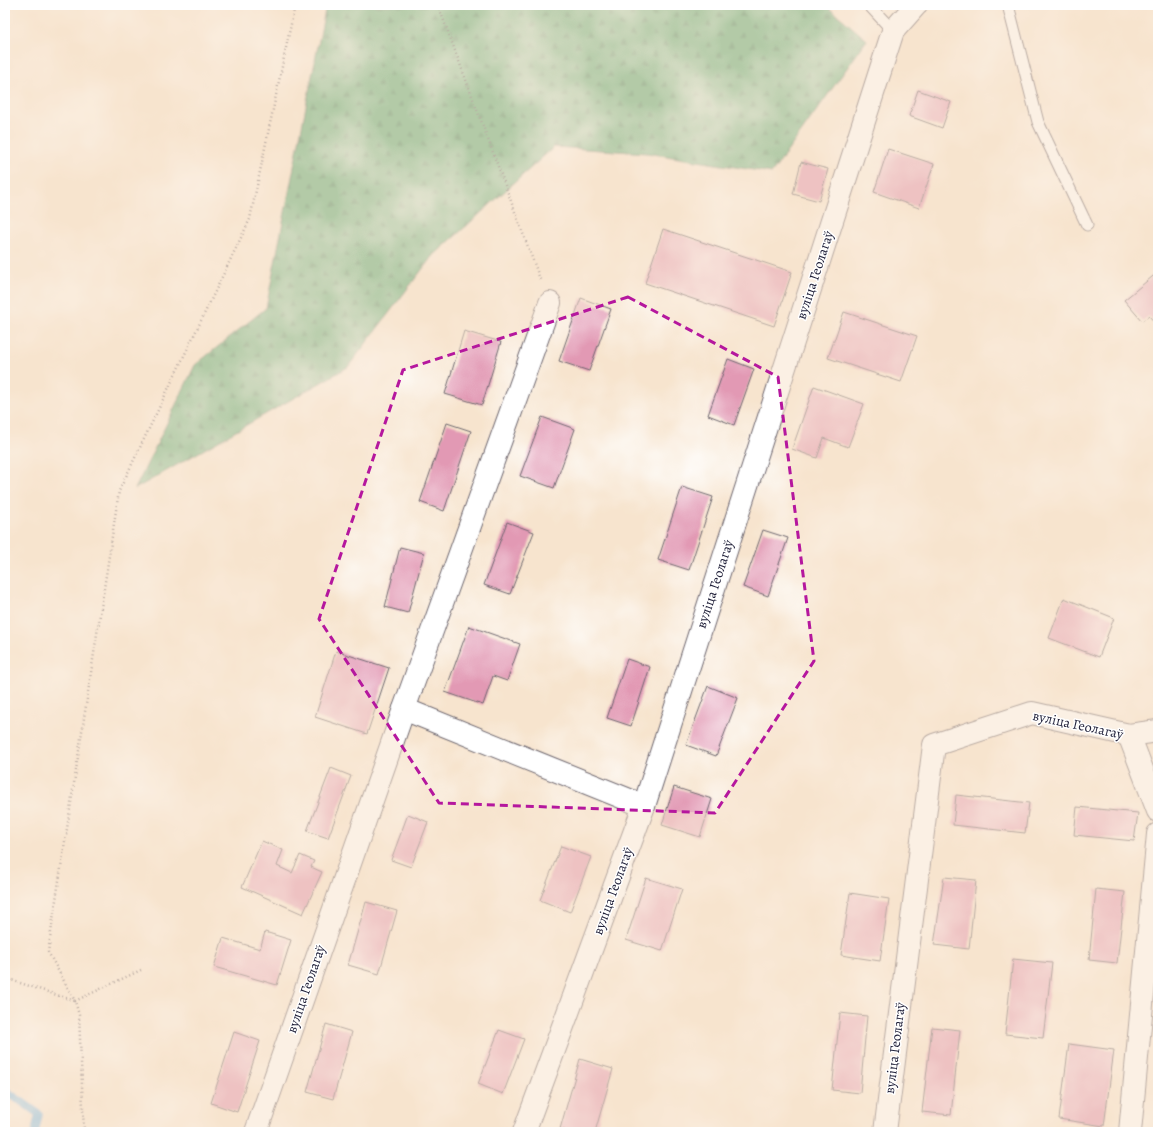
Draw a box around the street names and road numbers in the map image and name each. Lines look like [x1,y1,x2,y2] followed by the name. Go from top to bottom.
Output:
[792,228,838,322] street label: вуліца Геолагаў
[692,537,738,631] street label: вуліца Геолагаў
[1031,706,1126,744] street label: вуліца Геолагаў
[588,844,638,938] street label: вуліца Геолагаў
[282,942,330,1036] street label: вуліца Геолагаў
[880,1000,910,1095] street label: вуліца Геолагаў

